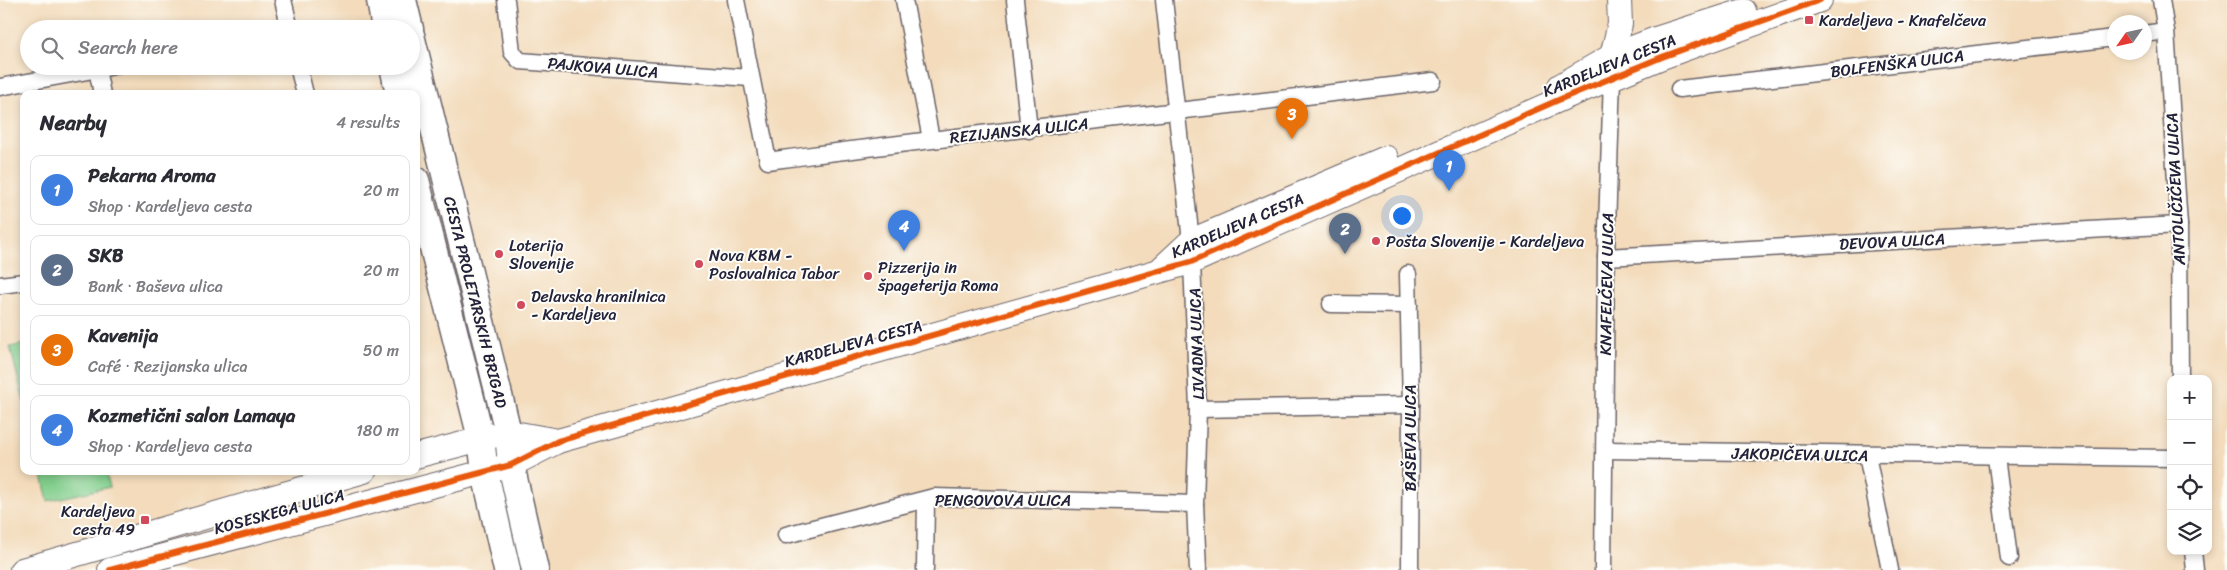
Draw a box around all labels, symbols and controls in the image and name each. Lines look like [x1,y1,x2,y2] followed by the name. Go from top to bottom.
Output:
[1819,6,1987,35] place label: Kardeljeva - Knafelčeva
[1803,14,1815,26] marker: Kardeljeva - Knafelčeva
[2107,15,2152,60] north arrow
[20,20,420,75] search box
[1538,25,1680,105] street label: KARDELJEVA CESTA
[78,31,178,64] text: Search here
[38,34,66,62] icon: search
[1829,41,1965,86] street label: BOLFENŠKA ULICA
[546,48,659,87] street label: PAJKOVA ULICA
[1276,98,1308,139] pin: 3
[40,104,106,142] text: Nearby
[336,108,400,137] text: 4 results
[948,109,1090,152] street label: REZIJANSKA ULICA
[2157,112,2194,267] street label: ANTOLIČIČEVA ULICA
[1433,150,1465,191] pin: 1
[88,159,216,192] text: Pekarna Aroma
[54,176,60,205] text: 1
[363,176,399,205] text: 20 m
[1166,184,1308,266] street label: KARDELJEVA CESTA
[88,192,252,221] text: Shop · Kardeljeva cesta
[435,193,516,412] street label: CESTA PROLETARSKIH BRIGAD
[1389,203,1415,229] your location
[888,210,920,251] pin: 4
[1591,212,1622,356] street label: KNAFELČEVA ULICA
[1329,213,1361,254] pin: 2
[1838,224,1946,259] street label: DEVOVA ULICA
[1386,227,1584,256] place label: Pošta Slovenije - Kardeljeva
[509,231,574,278] place label: Loterija Slovenije
[1370,235,1382,247] marker: Pošta Slovenije - Kardeljeva
[88,239,124,272] text: SKB
[709,241,841,288] place label: Nova KBM - Poslovalnica Tabor
[493,248,505,260] marker: Loterija Slovenije
[877,253,999,300] place label: Pizzerija in špageterija Roma
[52,256,62,285] text: 2
[363,256,399,285] text: 20 m
[693,258,705,270] marker: Nova KBM - Poslovalnica Tabor
[862,270,874,282] marker: Pizzerija in špageterija Roma
[88,272,223,301] text: Bank · Baševa ulica
[531,282,666,329] place label: Delavska hranilnica - Kardeljeva
[1180,288,1213,400] street label: LIVADNA ULICA
[515,299,527,311] marker: Delavska hranilnica - Kardeljeva
[781,311,925,376] street label: KARDELJEVA CESTA
[88,319,158,352] text: Kavenija
[53,336,61,365] text: 3
[363,336,399,365] text: 50 m
[88,352,247,381] text: Café · Rezijanska ulica
[2167,375,2212,555] map controls
[2167,375,2212,420] button: +
[1396,385,1425,491] street label: BAŠEVA ULICA
[88,399,295,432] text: Kozmetični salon Lamaya
[52,416,62,445] text: 4
[356,416,399,445] text: 180 m
[2167,420,2212,465] button: −
[88,432,252,461] text: Shop · Kardeljeva cesta
[1730,439,1869,470] street label: JAKOPIČEVA ULICA
[2167,465,2212,510] button: locate
[211,480,348,543] street label: KOSESKEGA ULICA
[935,486,1071,515] street label: PENGOVOVA ULICA
[61,497,135,544] place label: Kardeljeva cesta 49
[2167,510,2212,555] button: layers
[139,514,151,526] marker: Kardeljeva cesta 49

